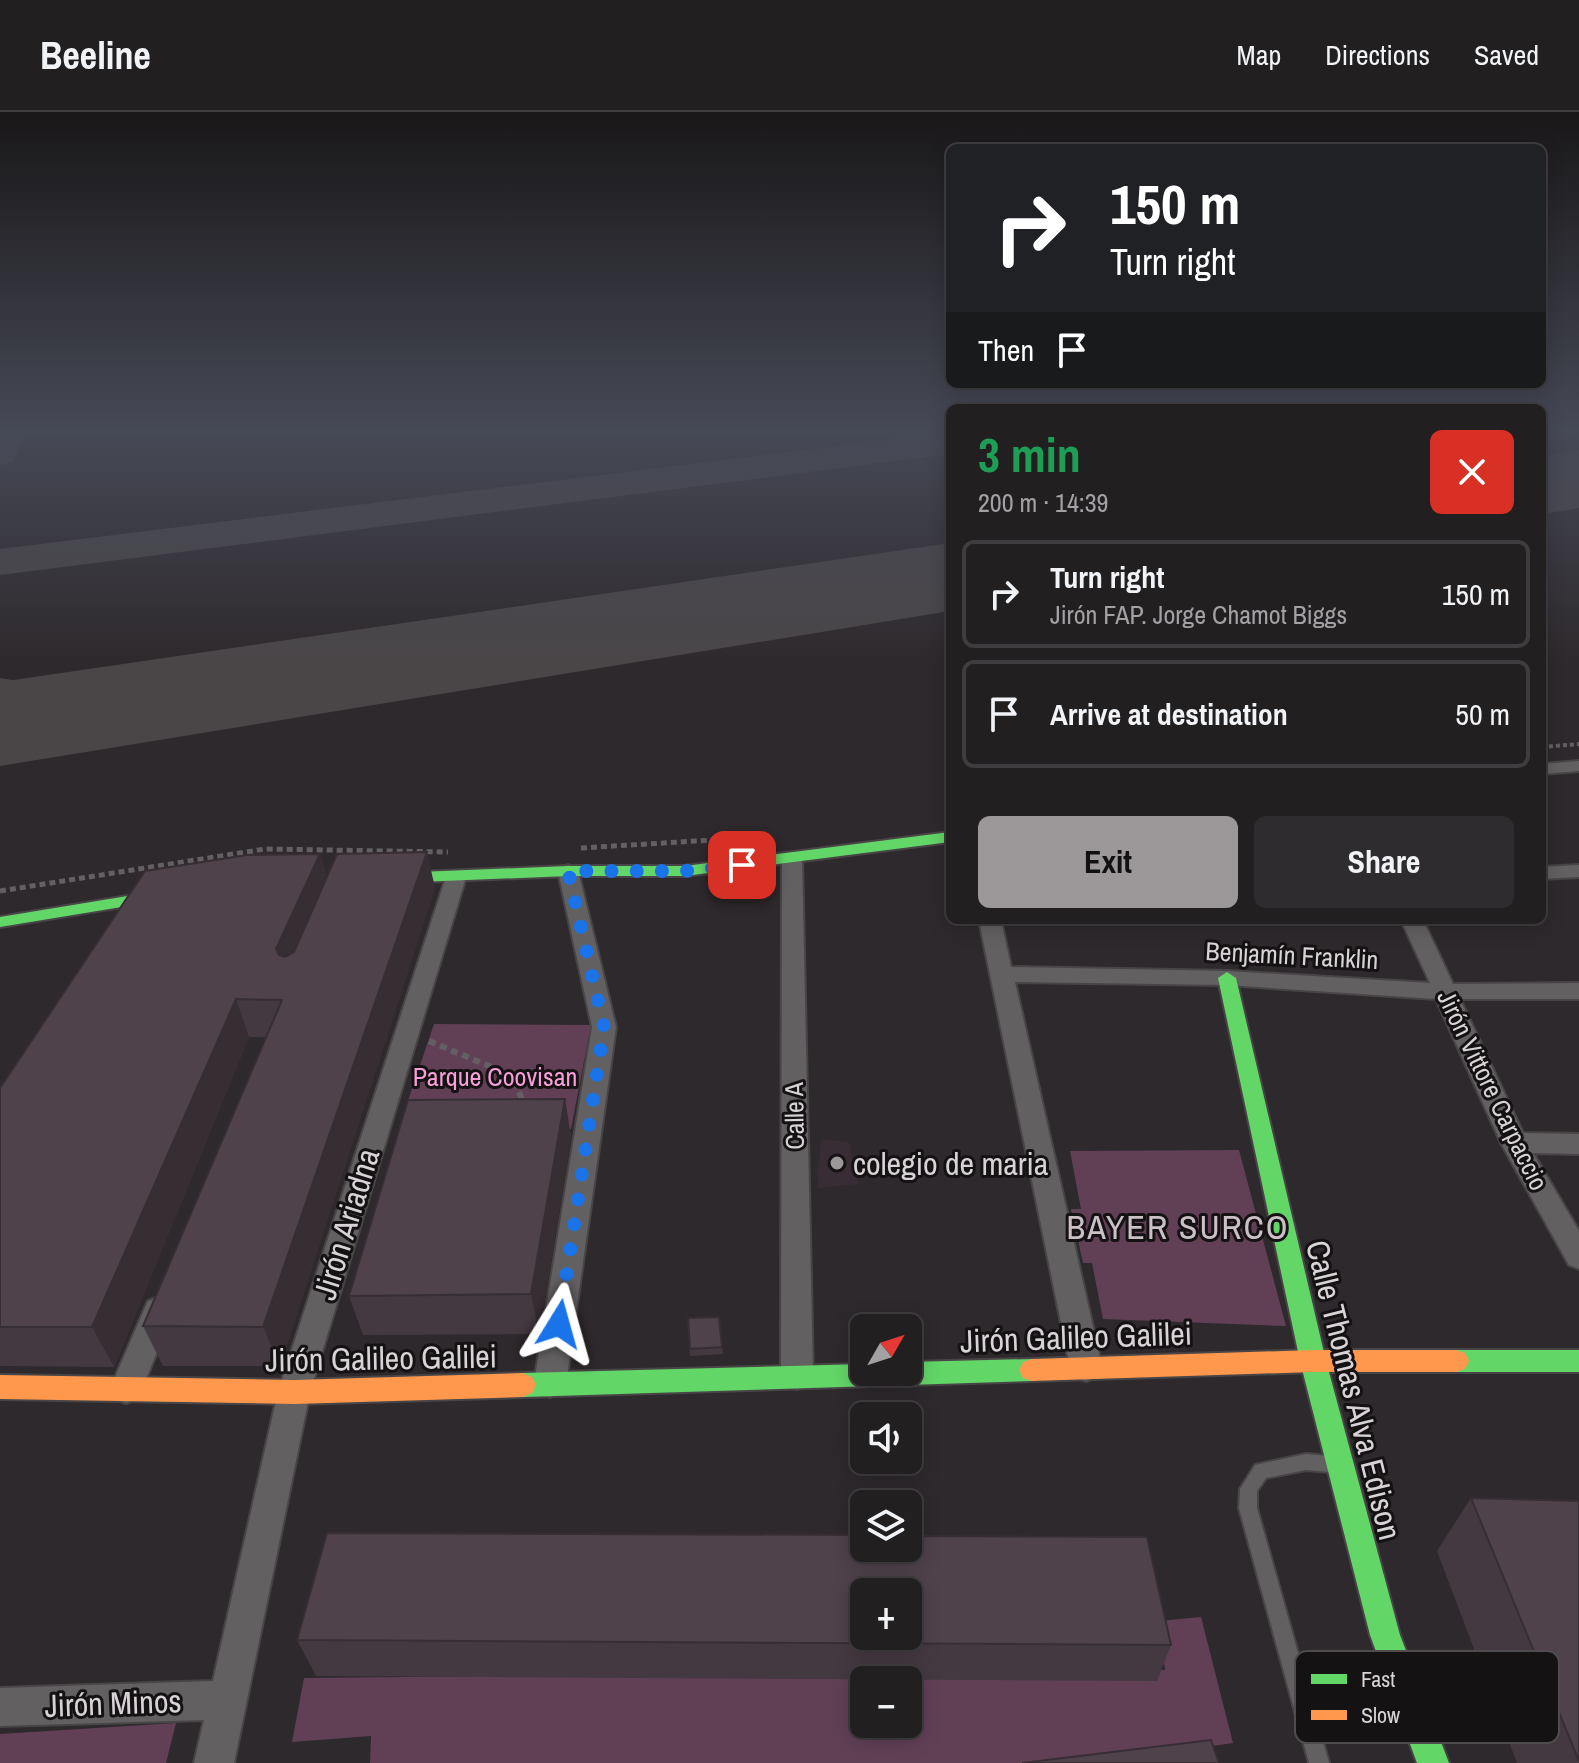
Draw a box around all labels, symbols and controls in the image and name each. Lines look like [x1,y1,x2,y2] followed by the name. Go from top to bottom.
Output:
[40,30,151,81] text: Beeline
[1237,36,1281,74] text: Map
[1325,36,1430,74] text: Directions
[1474,36,1539,74] text: Saved
[1110,166,1240,241] text: 150 m
[978,176,1082,280] icon: right
[1110,238,1235,286] text: Turn right
[1050,328,1094,372] icon: arrive
[978,330,1034,370] text: Then
[978,422,1081,487] text: 3 min
[1430,430,1514,514] button: close
[978,485,1108,520] text: 200 m · 14:39
[1050,557,1164,597] text: Turn right
[982,572,1026,616] icon: right
[1442,574,1510,614] text: 150 m
[1050,597,1347,632] text: Jirón FAP. Jorge Chamot Biggs
[982,692,1026,736] icon: arrive
[1050,694,1288,734] text: Arrive at destination
[1455,694,1510,734] text: 50 m
[978,816,1238,908] button: Exit
[1254,816,1514,908] button: Share
[708,831,776,899] pin
[720,843,764,887] icon: arrive
[1205,933,1379,977] street label: Benjamín Franklin
[1429,984,1557,1196] street label: Jirón Vittore Carpaccio
[413,1059,577,1094] park label: Parque Coovisan
[776,1081,812,1150] street label: Calle A
[853,1142,1049,1185] place label: colegio de maria
[303,1143,389,1305] street label: Jirón Ariadna
[828,1154,846,1172] marker: colegio de maria
[1067,1204,1289,1250] district label: BAYER SURCO
[1296,1236,1412,1544] street label: Calle Thomas Alva Edison
[517,1282,601,1366] position arrow
[959,1311,1193,1363] street label: Jirón Galileo Galilei
[850,1314,922,1386] north arrow
[850,1314,922,1738] map controls
[265,1334,497,1382] street label: Jirón Galileo Galilei
[850,1402,922,1474] button: sound
[850,1490,922,1562] button: layers
[850,1578,922,1650] button: +
[1295,1651,1559,1743] legend
[1361,1664,1395,1694] text: Fast
[850,1666,922,1738] button: −
[44,1679,182,1727] street label: Jirón Minos
[1361,1700,1400,1730] text: Slow

